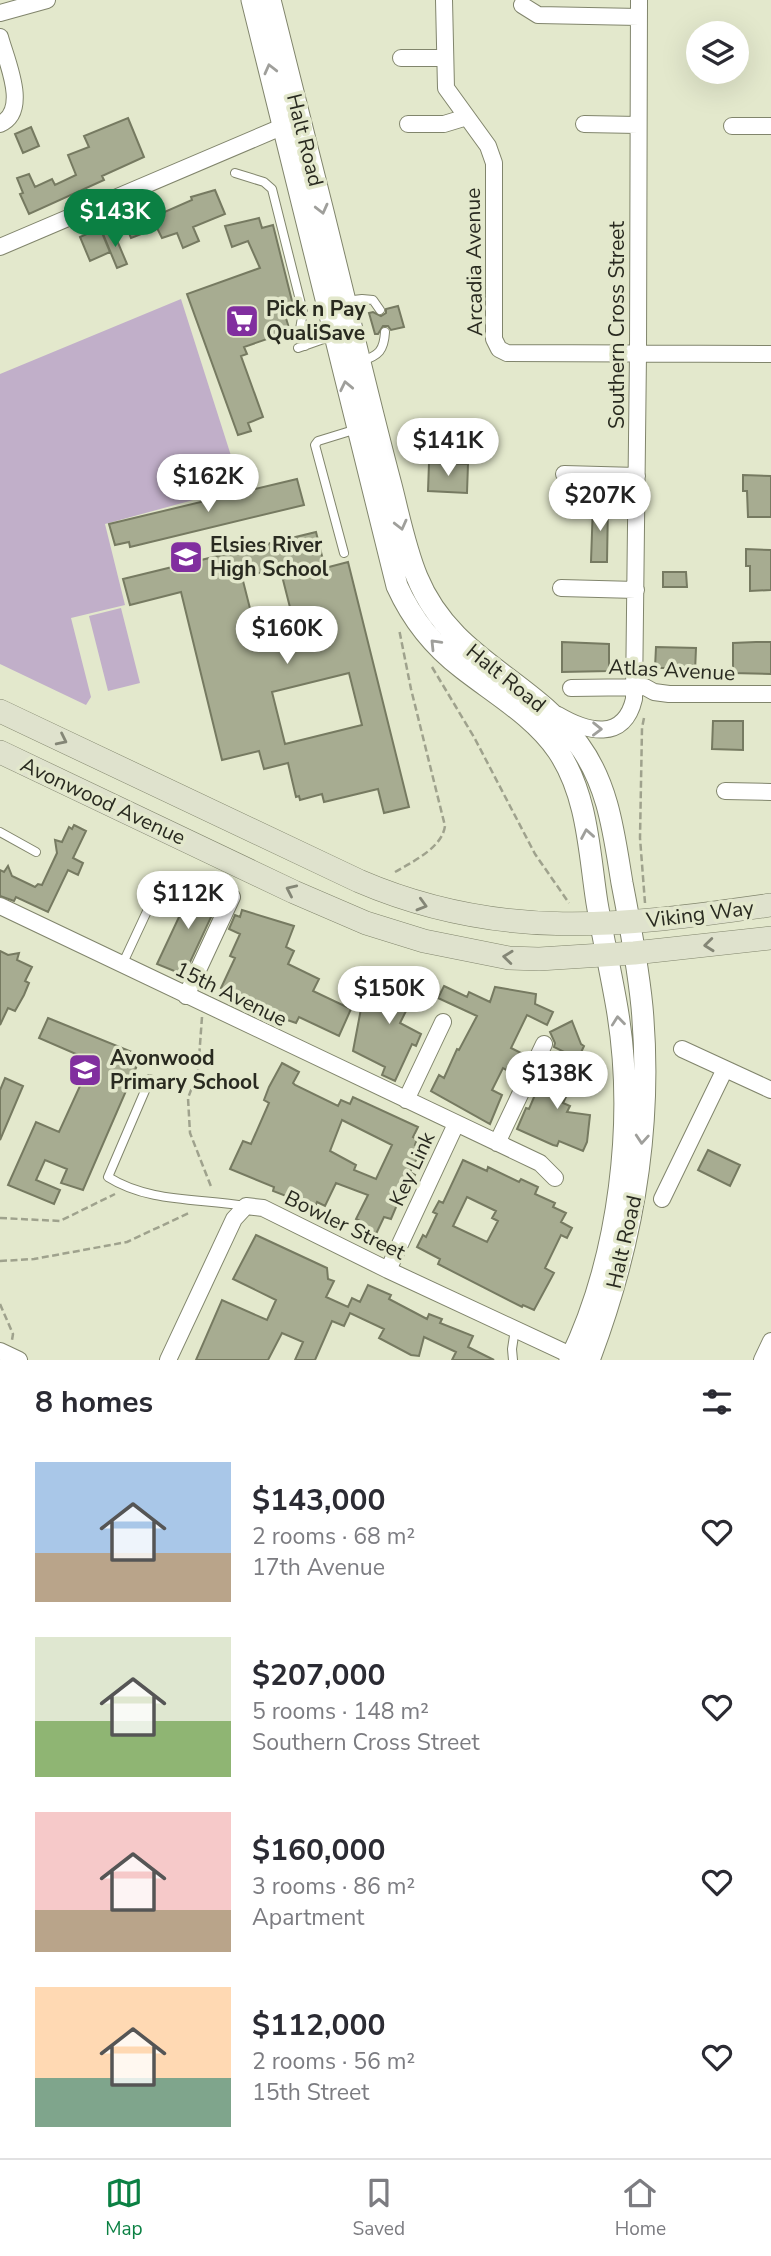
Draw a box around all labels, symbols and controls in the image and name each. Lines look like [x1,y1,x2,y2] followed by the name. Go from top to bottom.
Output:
[686,21,749,84] map controls
[686,21,749,84] button: layers
[264,63,278,75] one-way arrow
[280,91,330,189] street label: Halt Road
[459,187,489,337] street label: Arcadia Avenue
[66,190,164,249] pin: $143K
[80,196,150,227] text: $143K
[314,203,328,215] one-way arrow
[603,220,631,429] street label: Southern Cross Street
[266,295,366,347] place label: Pick n Pay QualiSave
[223,302,261,340] supermarket icon: Pick n Pay QualiSave
[340,380,355,392] one-way arrow
[399,419,497,478] pin: $141K
[413,425,483,456] text: $141K
[159,454,257,514] pin: $162K
[173,461,243,492] text: $162K
[551,474,649,533] pin: $207K
[565,480,635,511] text: $207K
[393,518,407,530] one-way arrow
[210,531,329,583] place label: Elsies River High School
[167,538,205,576] school or university icon: Elsies River High School
[238,606,336,666] pin: $160K
[252,613,322,644] text: $160K
[460,637,552,719] street label: Halt Road
[431,639,444,652] one-way arrow
[608,653,736,687] street label: Atlas Avenue
[592,721,603,736] one-way arrow
[55,732,67,746] one-way arrow
[16,751,190,851] street label: Avonwood Avenue
[580,828,595,840] one-way arrow
[139,872,237,931] pin: $112K
[153,878,223,909] text: $112K
[286,885,299,899] one-way arrow
[644,893,756,935] street label: Viking Way
[416,896,428,911] one-way arrow
[704,937,715,952] one-way arrow
[502,949,514,964] one-way arrow
[170,955,292,1033] street label: 15th Avenue
[340,967,438,1026] pin: $150K
[354,973,424,1004] text: $150K
[611,1015,626,1027] one-way arrow
[110,1044,259,1096] place label: Avonwood Primary School
[66,1051,104,1089] school or university icon: Avonwood Primary School
[508,1052,606,1111] pin: $138K
[522,1058,592,1089] text: $138K
[383,1127,442,1211] street label: Key Link
[635,1134,650,1145] one-way arrow
[280,1184,411,1267] street label: Bowler Street
[600,1193,648,1291] street label: Halt Road
[35,1382,153,1423] text: 8 homes
[698,1383,736,1421] icon: filters
[252,1480,385,1521] text: $143,000
[91,1490,175,1574] icon: home
[698,1513,736,1551] icon: heart
[252,1521,415,1552] text: 2 rooms · 68 m²
[252,1552,385,1583] text: 17th Avenue
[252,1655,385,1696] text: $207,000
[91,1665,175,1749] icon: home
[698,1688,736,1726] icon: heart
[252,1696,429,1727] text: 5 rooms · 148 m²
[252,1727,480,1758] text: Southern Cross Street
[252,1830,385,1871] text: $160,000
[91,1840,175,1924] icon: home
[698,1863,736,1901] icon: heart
[252,1871,415,1902] text: 3 rooms · 86 m²
[252,1902,364,1933] text: Apartment
[252,2005,385,2046] text: $112,000
[91,2015,175,2099] icon: home
[698,2038,736,2076] icon: heart
[252,2046,415,2077] text: 2 rooms · 56 m²
[252,2077,369,2108] text: 15th Street
[105,2174,143,2242] tab: Map
[353,2174,405,2242] tab: Saved
[615,2174,666,2242] tab: Home

